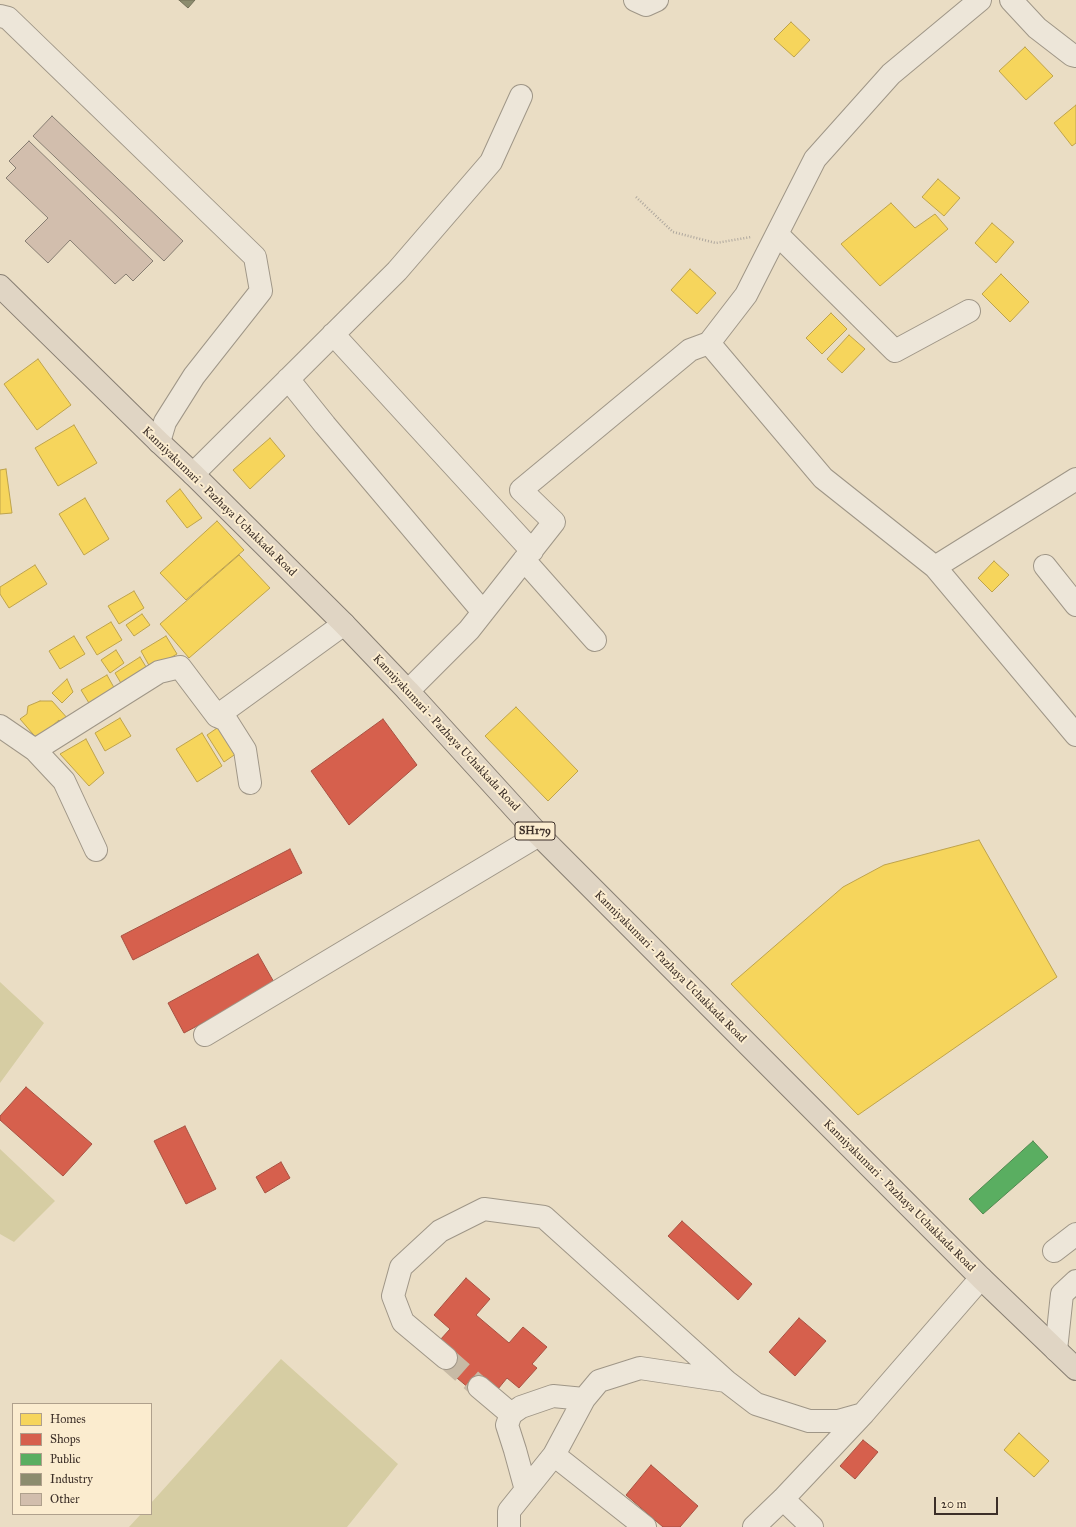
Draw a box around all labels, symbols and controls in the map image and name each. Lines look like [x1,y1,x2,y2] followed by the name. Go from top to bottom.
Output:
[139,424,299,580] street label: Kanniyakumari - Pazhaya Uchakkada Road
[370,652,522,814] street label: Kanniyakumari - Pazhaya Uchakkada Road
[515,822,555,840] road number: SH179
[591,888,749,1046] street label: Kanniyakumari - Pazhaya Uchakkada Road
[820,1117,978,1275] street label: Kanniyakumari - Pazhaya Uchakkada Road
[12,1403,152,1515] legend
[50,1412,86,1426] text: Homes
[50,1432,80,1446] text: Shops
[50,1452,81,1466] text: Public
[50,1472,93,1486] text: Industry
[936,1489,1000,1515] scale bar
[50,1492,80,1506] text: Other
[941,1497,967,1511] text: 20 m

